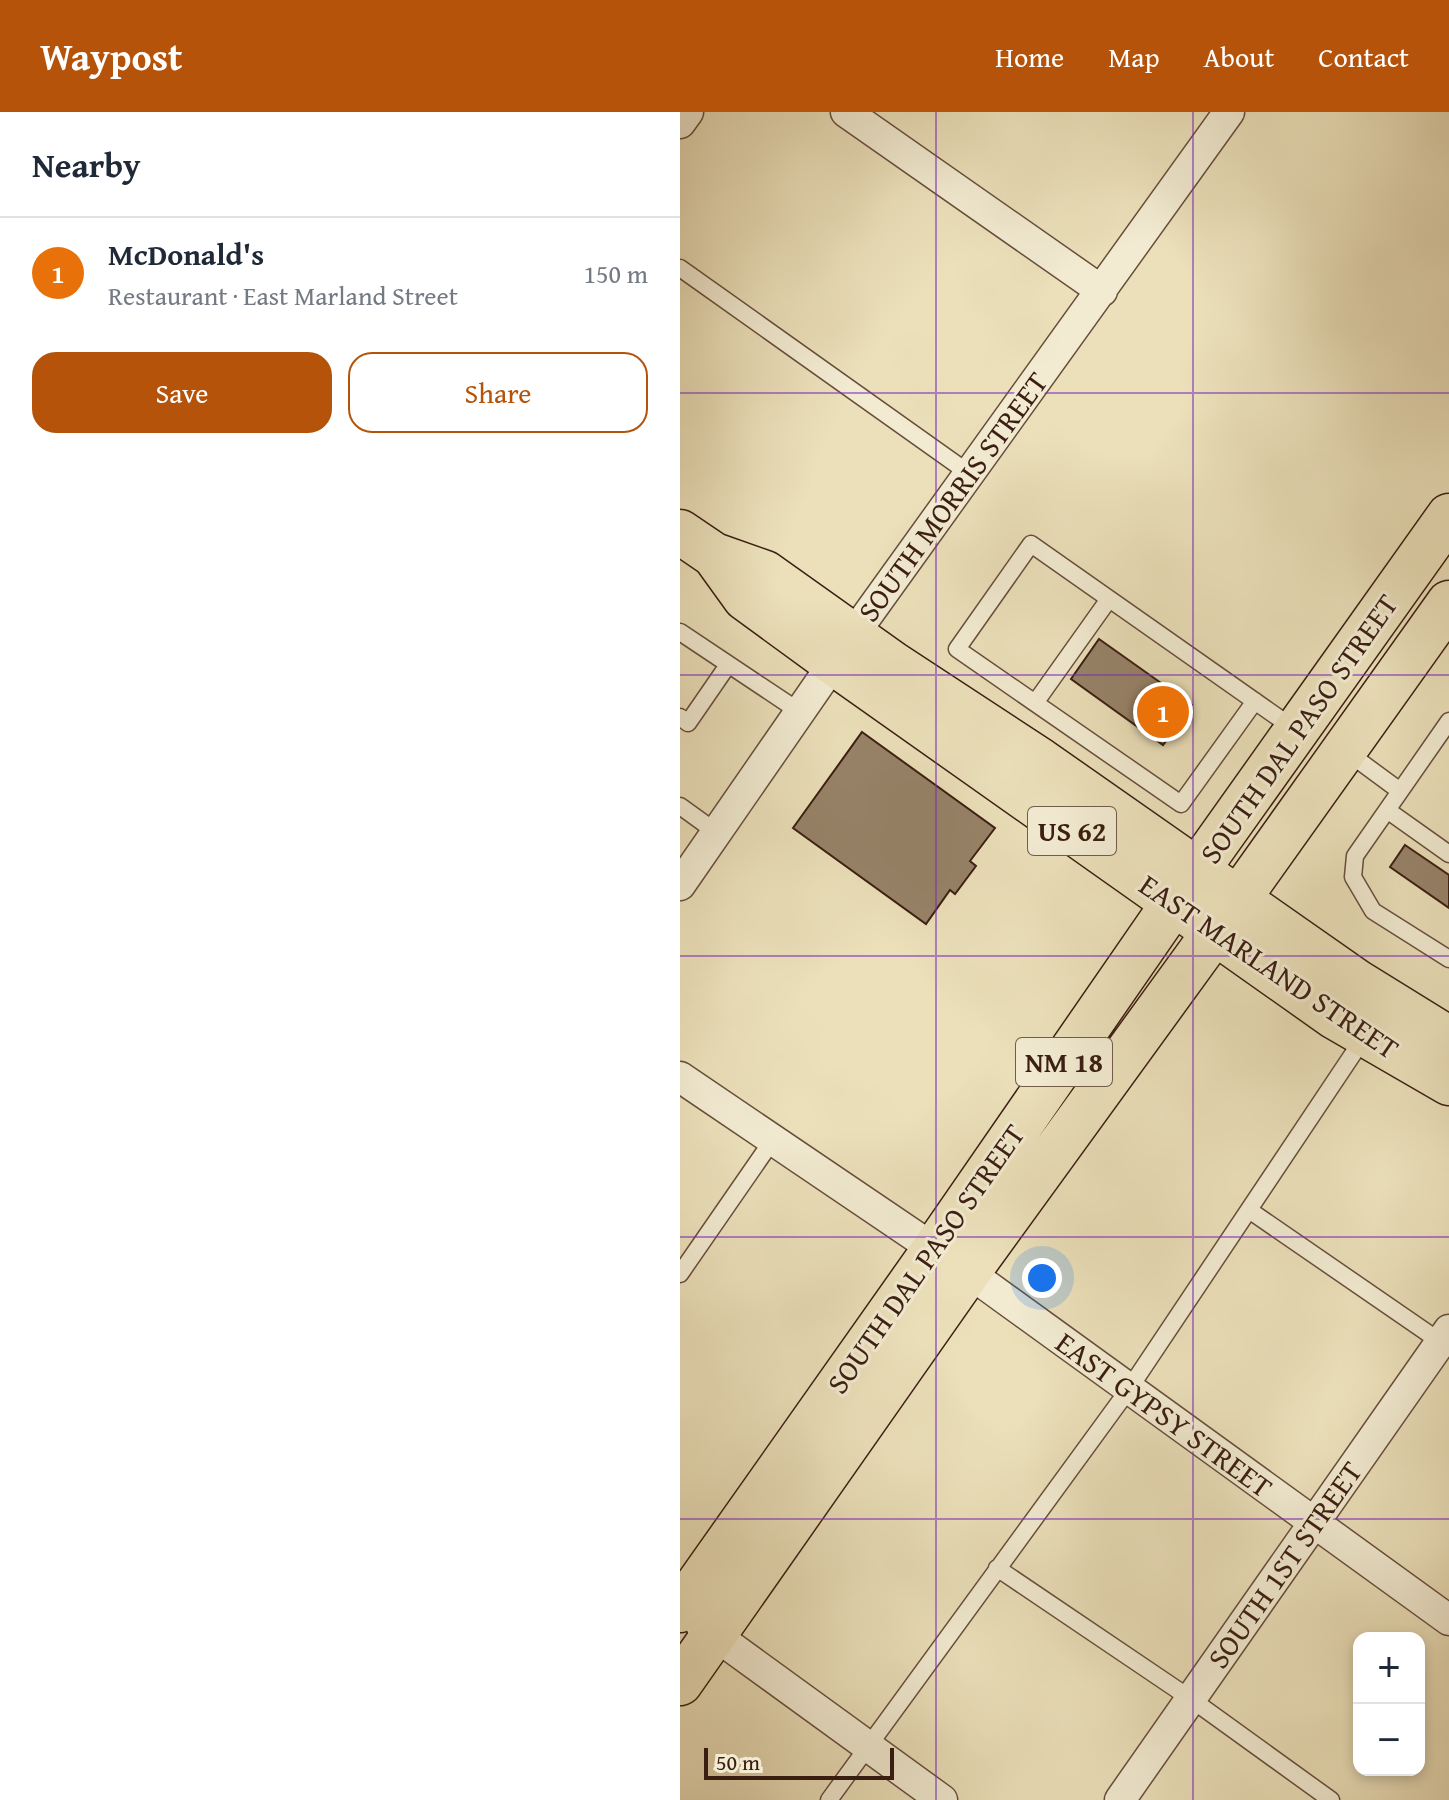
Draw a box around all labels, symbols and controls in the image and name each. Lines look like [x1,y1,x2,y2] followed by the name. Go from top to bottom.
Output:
[40,28,182,84] text: Waypost
[995,36,1064,77] text: Home
[1108,36,1160,77] text: Map
[1204,36,1274,77] text: About
[1318,36,1409,77] text: Contact
[32,140,141,189] text: Nearby
[108,232,264,276] text: McDonald's
[51,254,65,293] text: 1
[583,254,648,293] text: 150 m
[108,276,458,315] text: Restaurant · East Marland Street
[32,352,332,433] button: Save
[348,352,648,433] button: Share
[846,362,1058,631] street label: SOUTH MORRIS STREET
[1188,584,1408,872] street label: SOUTH DAL PASO STREET
[1137,682,1189,742] pin: 1
[1028,807,1116,855] road number: US 62
[1131,863,1408,1070] street label: EAST MARLAND STREET
[1016,1038,1112,1086] road number: NM 18
[815,1114,1035,1402] street label: SOUTH DAL PASO STREET
[1022,1258,1062,1298] your location
[1047,1320,1282,1508] street label: EAST GYPSY STREET
[1196,1452,1372,1677] street label: SOUTH 1ST STREET
[1353,1632,1425,1776] map controls
[1353,1632,1425,1704] button: +
[1353,1704,1425,1776] button: −
[704,1744,894,1780] scale bar
[716,1746,760,1778] text: 50 m

